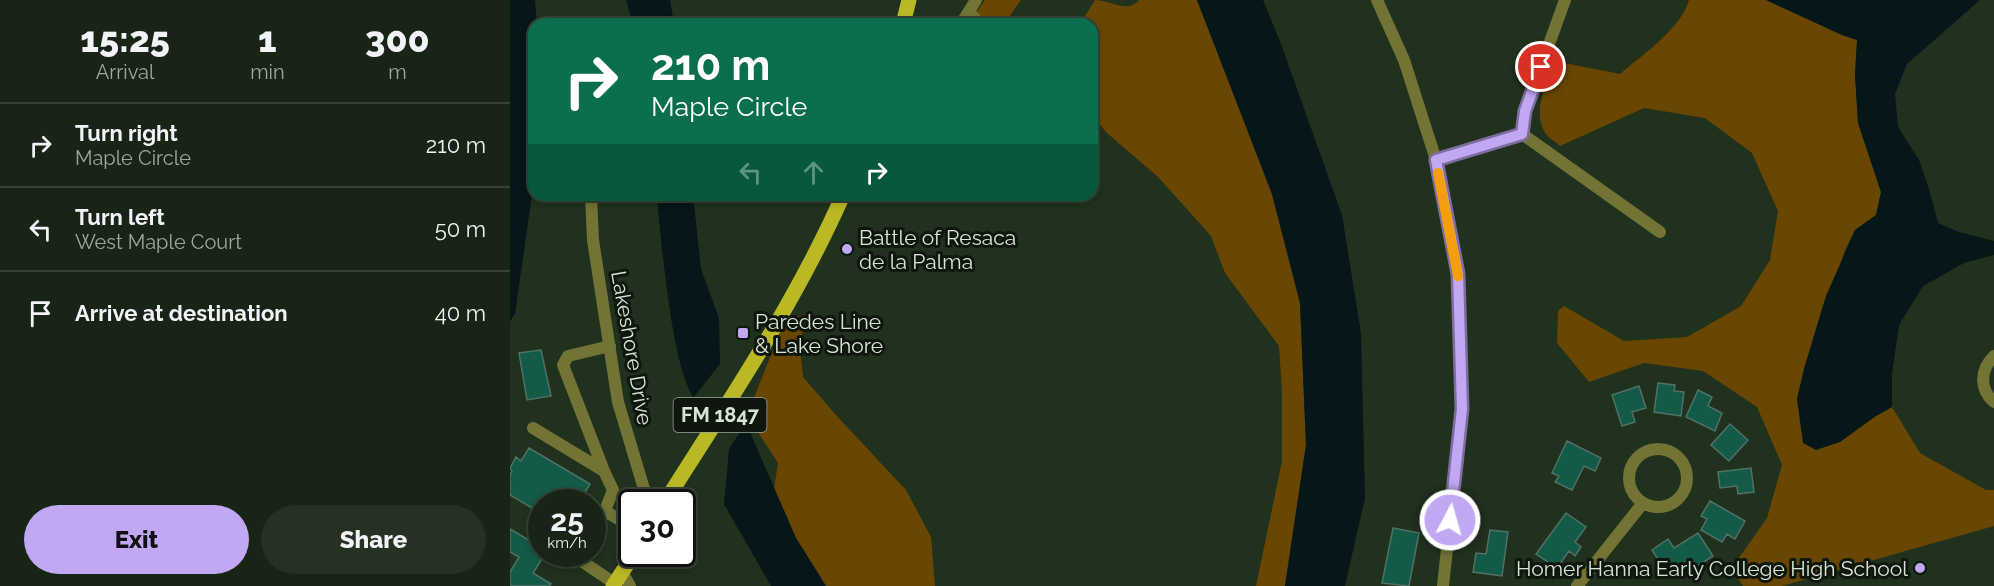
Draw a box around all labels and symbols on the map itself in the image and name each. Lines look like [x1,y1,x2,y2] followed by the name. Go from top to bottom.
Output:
[1515,41,1566,92] pin
[859,225,1016,274] place label: Battle of Resaca de la Palma
[840,242,854,256] marker: Battle of Resaca de la Palma
[606,269,658,427] street label: Lakeshore Drive
[755,309,883,358] place label: Paredes Line & Lake Shore
[736,326,750,340] marker: Paredes Line & Lake Shore
[674,398,766,432] road number: FM 1847
[1418,488,1482,552] position arrow
[618,489,696,567] speed limit sign: 30
[1516,556,1908,581] place label: Homer Hanna Early College High School
[1913,561,1927,575] marker: Homer Hanna Early College High School

